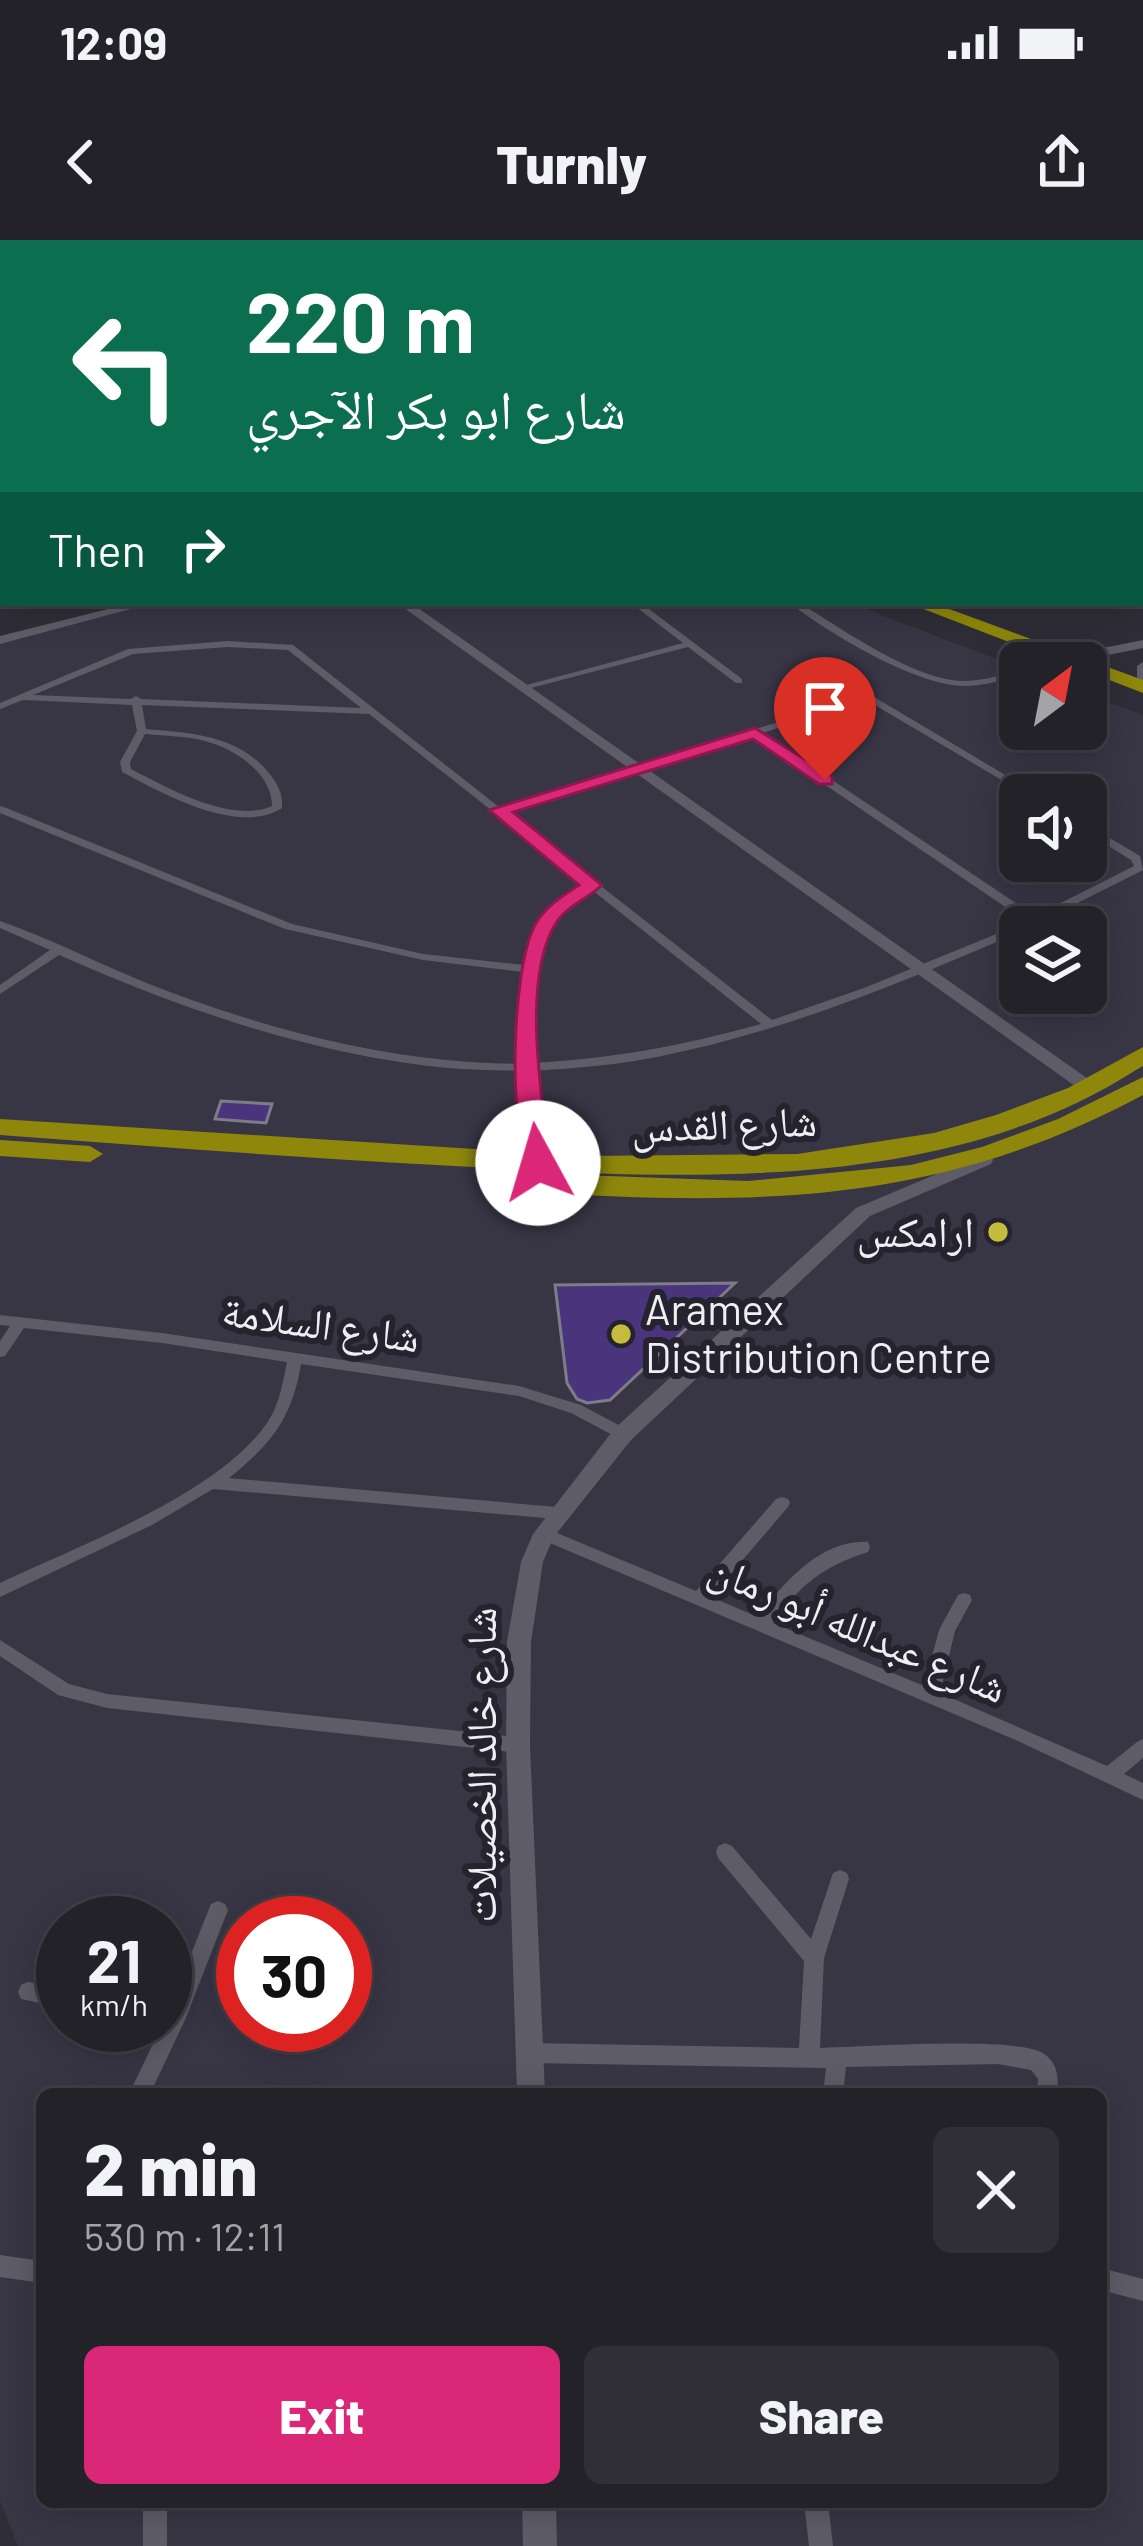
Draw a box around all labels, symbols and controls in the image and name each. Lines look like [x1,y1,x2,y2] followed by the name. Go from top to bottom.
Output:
[60,15,167,69] text: 12:09
[48,129,114,195] icon: back
[1029,129,1095,195] icon: share
[496,130,647,195] text: Turnly
[246,269,475,370] text: 220 m
[48,288,204,444] icon: left
[246,375,626,440] text: شارع ابو بكر الآجري
[170,516,236,582] icon: right
[48,522,146,576] text: Then
[999,642,1107,750] north arrow
[999,642,1107,1014] map controls
[774,657,876,780] pin
[792,675,858,741] icon: arrive
[999,774,1107,882] button: sound
[999,906,1107,1014] button: layers
[630,1094,818,1154] street label: شارع القدس
[475,1100,601,1226] position arrow
[857,1205,974,1258] place label: ارامكس
[985,1219,1011,1245] marker: ارامكس
[219,1283,423,1365] street label: شارع السلامة
[645,1283,992,1381] place label: Aramex Distribution Centre
[608,1321,634,1347] marker: Aramex Distribution Centre
[701,1541,1015,1715] street label: شارع عبدالله أبو رمان
[454,1607,508,1923] street label: شارع خالد الخصيلات
[216,1896,372,2052] speed limit sign: 30
[87,1923,141,1995] text: 21
[80,1986,148,2022] text: km/h
[84,2124,258,2210] text: 2 min
[933,2127,1059,2253] button: close
[84,2212,285,2259] text: 530 m · 12:11
[84,2346,560,2484] button: Exit
[584,2346,1059,2484] button: Share

